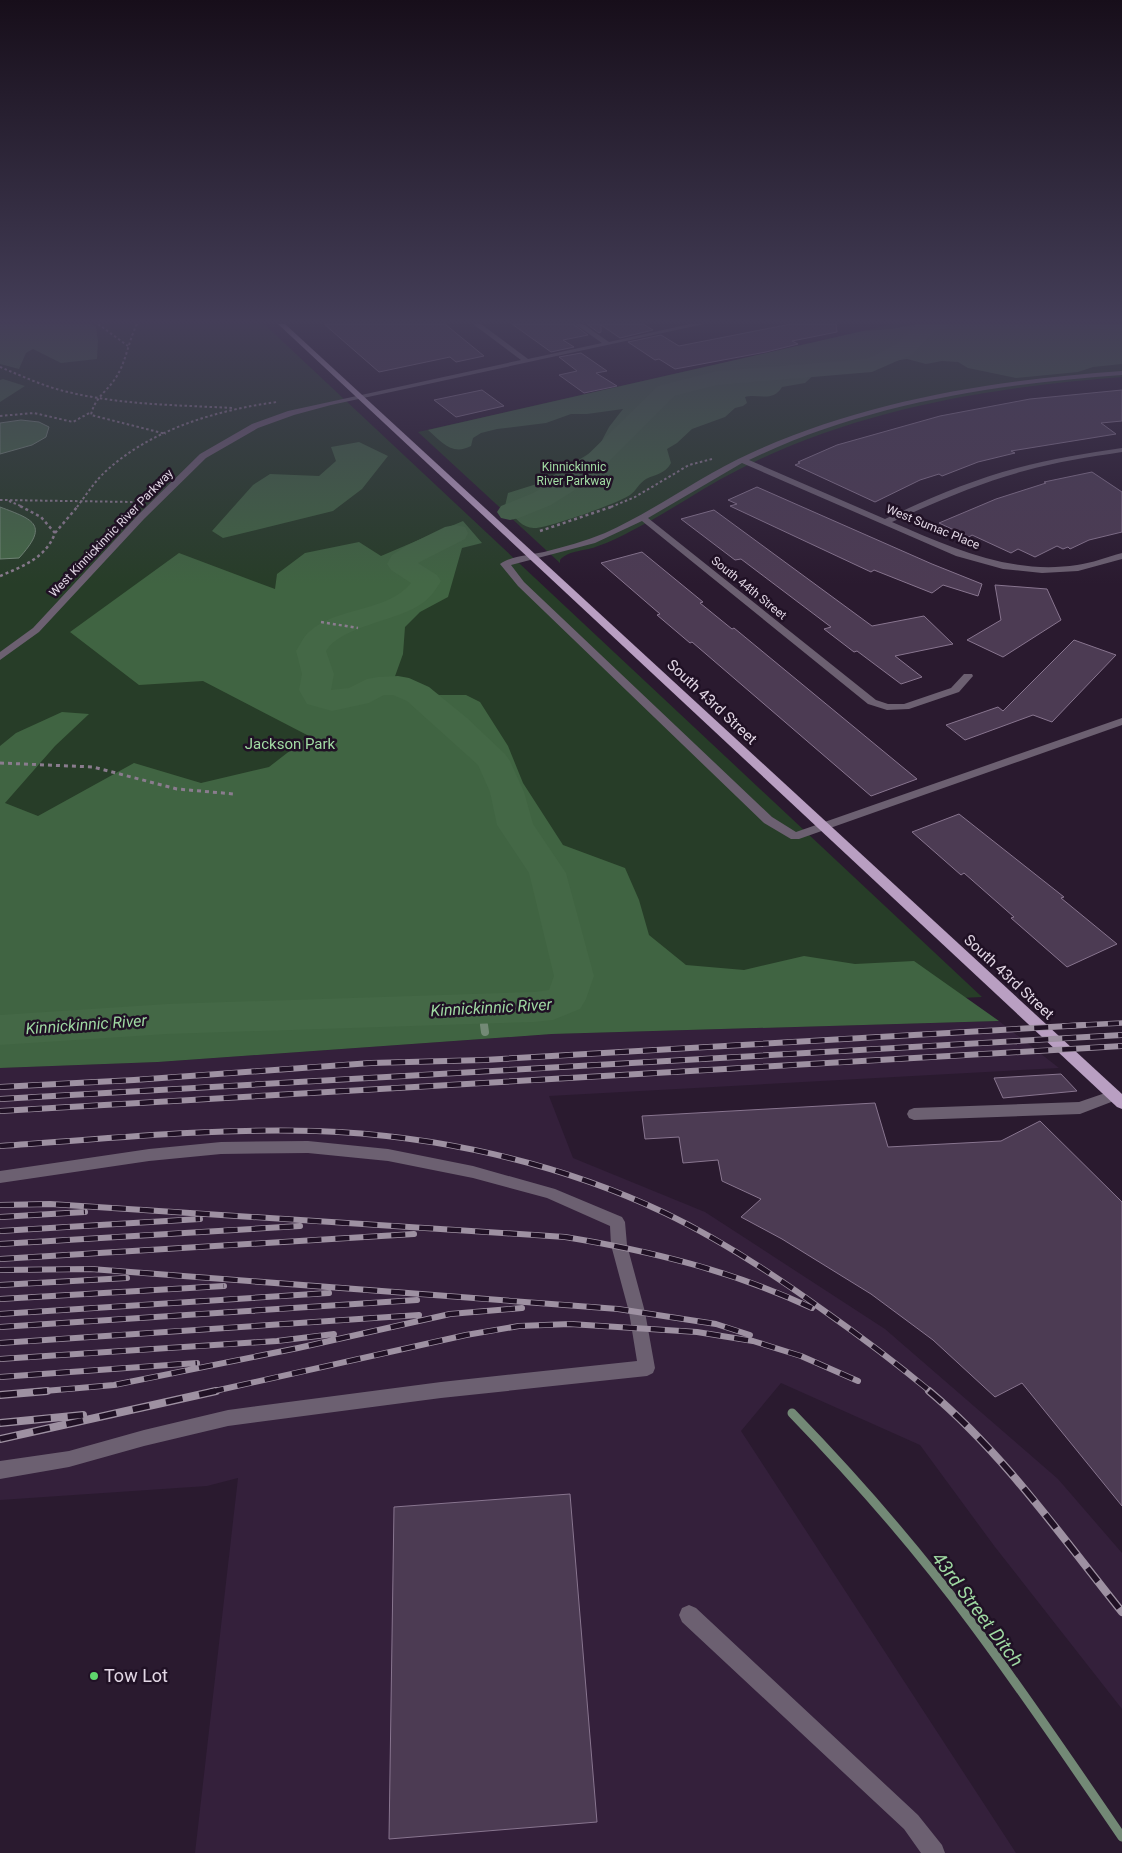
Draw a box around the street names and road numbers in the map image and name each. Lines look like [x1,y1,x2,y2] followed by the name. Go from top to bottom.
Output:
[46,466,176,600] street label: West Kinnickinnic River Parkway
[884,502,982,552] street label: West Sumac Place
[709,553,790,623] street label: South 44th Street
[663,656,761,748] street label: South 43rd Street
[960,931,1058,1023] street label: South 43rd Street

